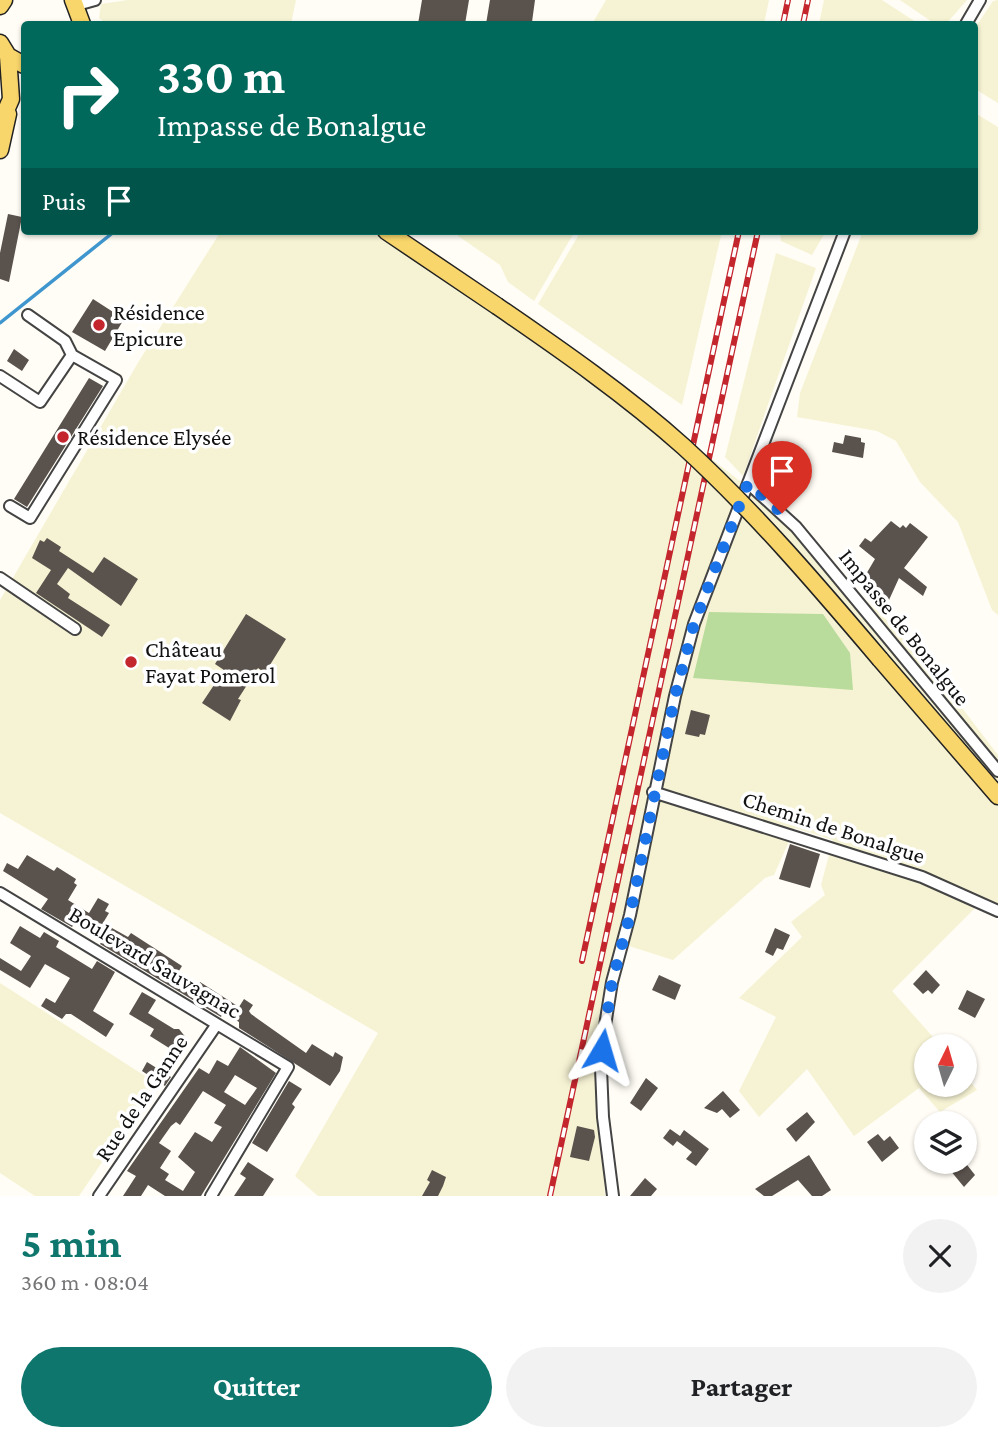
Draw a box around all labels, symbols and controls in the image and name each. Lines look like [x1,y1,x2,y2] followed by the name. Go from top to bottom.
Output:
[42,49,133,140] icon: right
[157,49,285,104] text: 330 m
[157,107,426,143] text: Impasse de Bonalgue
[100,182,138,220] icon: arrive
[42,187,86,216] text: Puis
[113,299,205,351] place label: Résidence Epicure
[91,317,107,333] marker: Résidence Epicure
[77,424,231,450] place label: Résidence Elysée
[55,429,71,445] marker: Résidence Elysée
[752,441,812,513] pin
[763,452,801,490] icon: arrive
[834,544,976,710] street label: Impasse de Bonalgue
[145,636,276,688] place label: Château Fayat Pomerol
[123,654,139,670] marker: Château Fayat Pomerol
[740,785,928,869] street label: Chemin de Bonalgue
[64,900,246,1024] street label: Boulevard Sauvagnac
[565,1013,639,1087] position arrow
[89,1030,193,1166] street label: Rue de la Ganne
[914,1034,976,1097] north arrow
[914,1034,977,1174] map controls
[914,1111,977,1174] button: layers
[21,1219,122,1266] text: 5 min
[903,1219,977,1293] button: close
[21,1269,149,1295] text: 360 m · 08:04
[21,1347,492,1427] button: Quitter
[506,1347,977,1427] button: Partager

